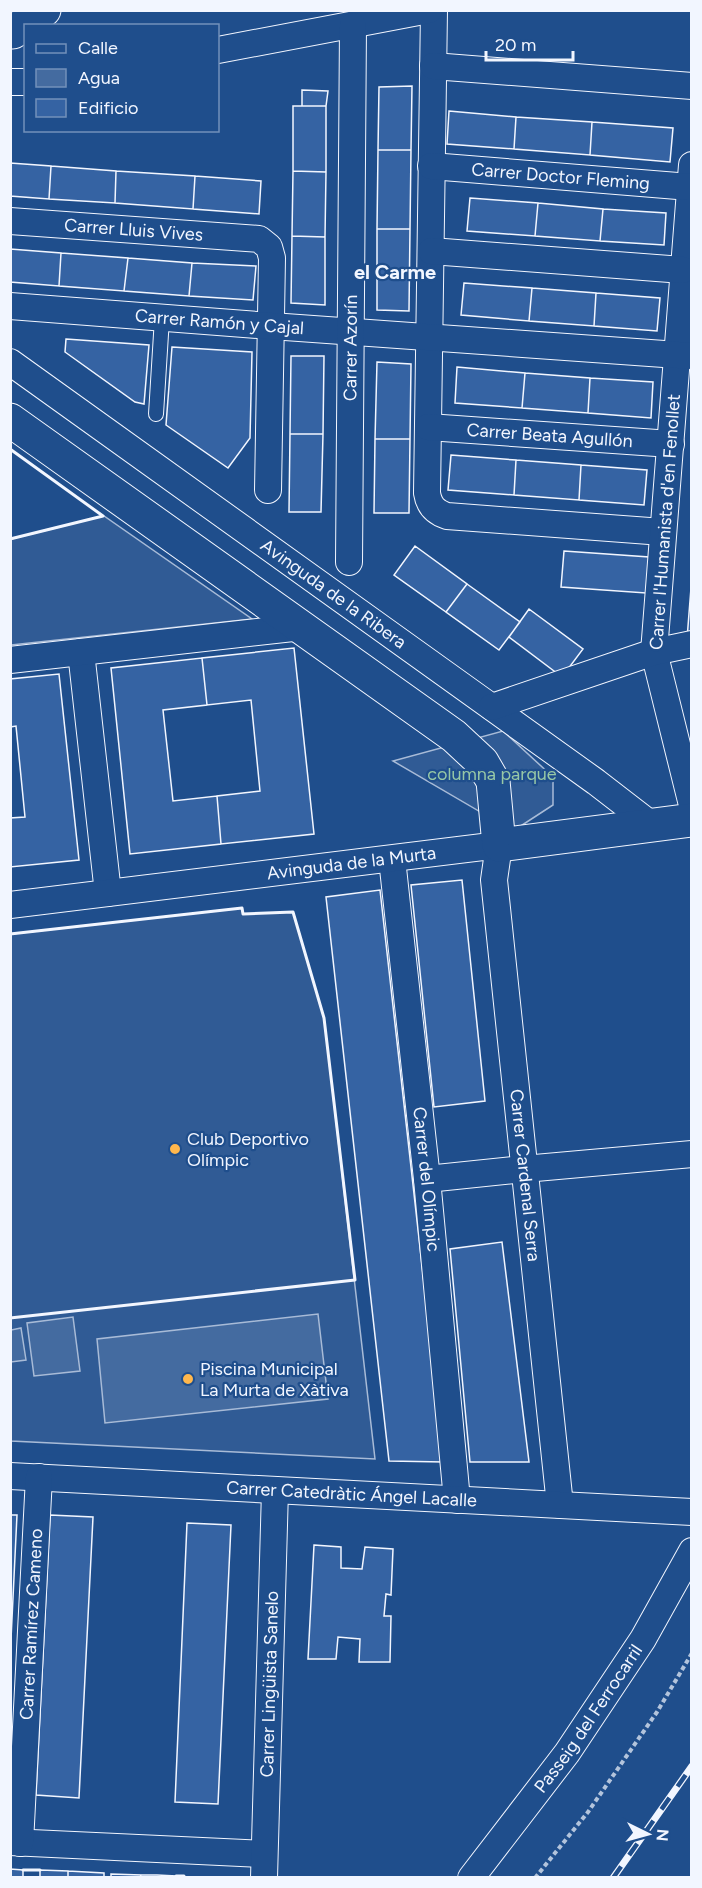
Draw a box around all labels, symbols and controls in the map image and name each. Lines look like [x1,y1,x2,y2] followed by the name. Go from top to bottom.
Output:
[24,24,219,132] legend
[486,24,573,62] scale bar
[495,34,536,56] text: 20 m
[78,37,118,59] text: Calle
[78,67,120,89] text: Agua
[78,97,139,119] text: Edificio
[471,158,651,195] street label: Carrer Doctor Fleming
[63,214,204,246] street label: Carrer Lluis Vives
[354,260,436,284] district label: el Carme
[339,295,362,401] street label: Carrer Azorín
[134,305,305,339] street label: Carrer Ramón y Cajal
[645,393,685,651] street label: Carrer l'Humanista d'en Fenollet
[466,419,633,452] street label: Carrer Beata Agullón
[256,534,411,653] street label: Avinguda de la Ribera
[427,763,557,785] park label: columna parque
[266,842,437,884] street label: Avinguda de la Murta
[505,1088,545,1263] street label: Carrer Cardenal Serra
[408,1106,445,1253] street label: Carrer del Olímpic
[187,1128,309,1171] place label: Club Deportivo Olímpic
[168,1142,182,1156] marker: Club Deportivo Olímpic
[200,1358,349,1401] place label: Piscina Municipal La Murta de Xàtiva
[181,1372,195,1386] marker: Piscina Municipal La Murta de Xàtiva
[226,1476,478,1512] street label: Carrer Catedràtic Ángel Lacalle
[15,1528,47,1721] street label: Carrer Ramírez Cameno
[256,1591,283,1778] street label: Carrer Lingüista Sanelo
[529,1640,647,1797] street label: Passeig del Ferrocarril
[618,1804,678,1864] north arrow
[652,1828,672,1842] text: N

